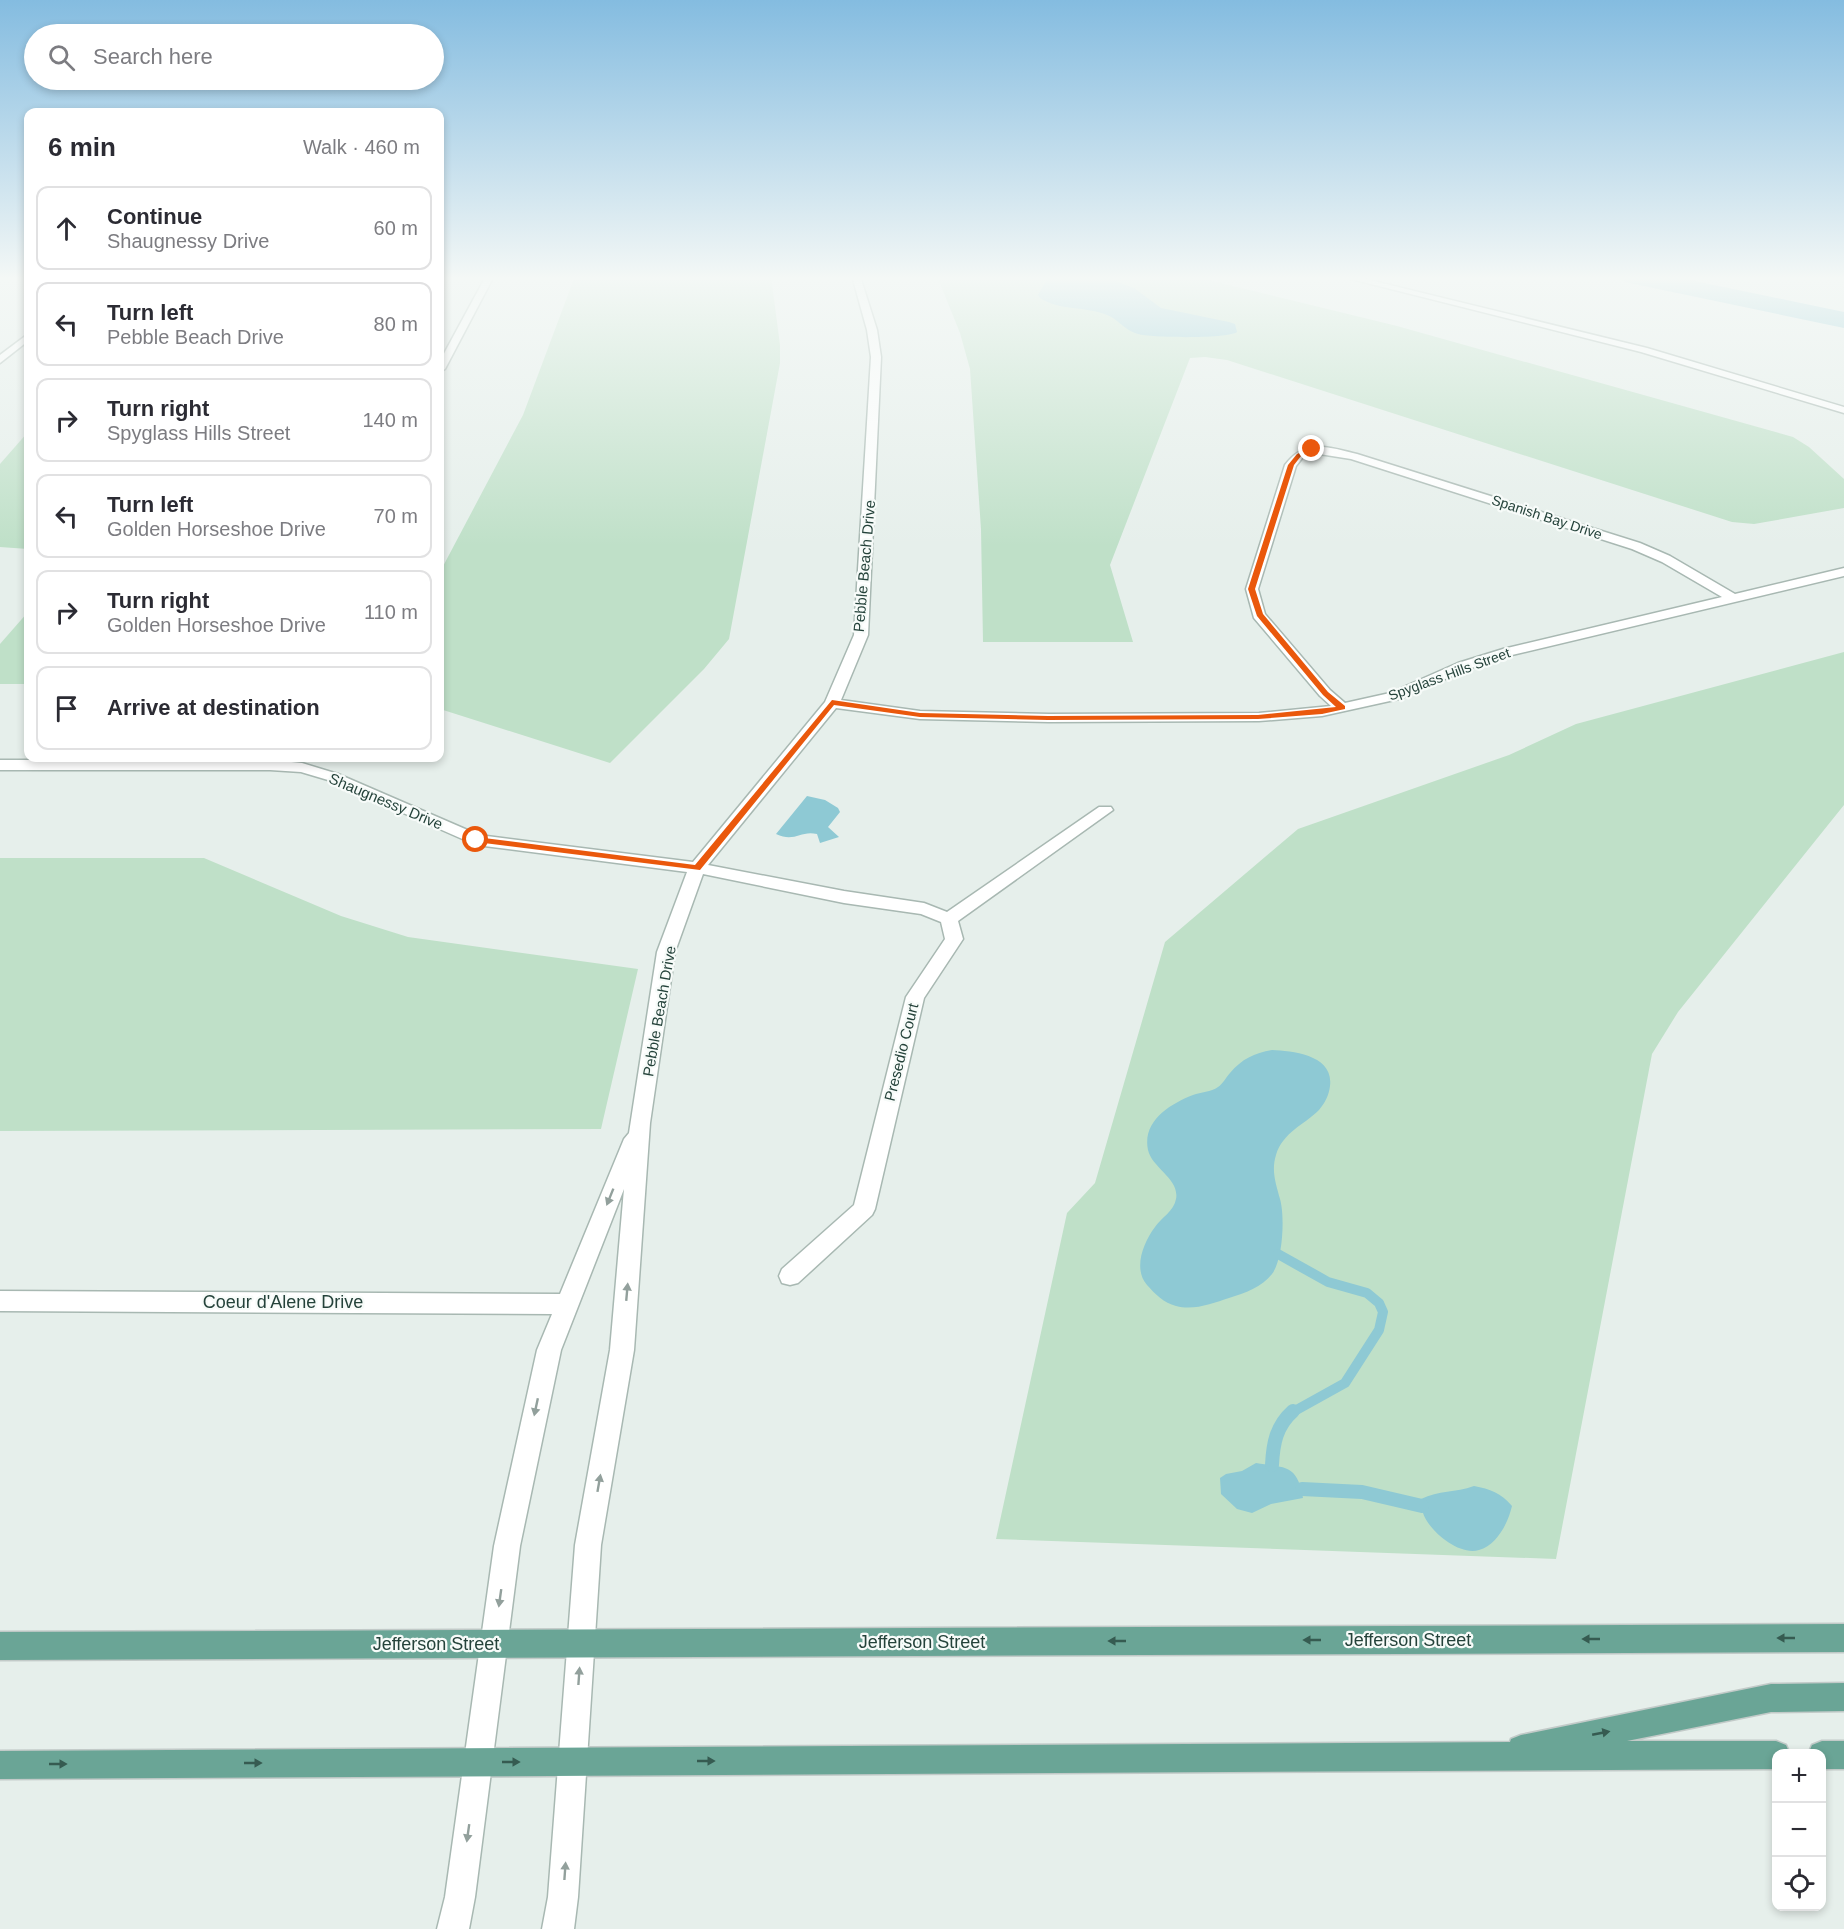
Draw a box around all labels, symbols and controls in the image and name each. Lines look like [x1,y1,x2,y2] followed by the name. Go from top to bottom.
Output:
[24,24,444,90] search box
[45,41,78,74] icon: search
[93,44,213,69] text: Search here
[48,132,116,162] text: 6 min
[303,136,420,158] text: Walk · 460 m
[107,204,202,229] text: Continue
[50,212,83,245] icon: ahead
[374,217,418,239] text: 60 m
[107,230,269,252] text: Shaugnessy Drive
[107,300,193,325] text: Turn left
[50,308,83,341] icon: left
[374,313,418,335] text: 80 m
[107,326,284,348] text: Pebble Beach Drive
[107,396,209,421] text: Turn right
[50,404,83,437] icon: right
[362,409,418,431] text: 140 m
[107,422,290,444] text: Spyglass Hills Street
[1298,435,1324,461] route end
[107,492,193,517] text: Turn left
[1490,492,1604,542] street label: Spanish Bay Drive
[850,499,878,633] street label: Pebble Beach Drive
[50,500,83,533] icon: left
[374,505,418,527] text: 70 m
[107,518,326,540] text: Golden Horseshoe Drive
[107,588,209,613] text: Turn right
[50,596,83,629] icon: right
[364,601,418,623] text: 110 m
[107,614,326,636] text: Golden Horseshoe Drive
[1386,644,1512,703] street label: Spyglass Hills Street
[50,692,83,725] icon: arrive
[107,695,320,720] text: Arrive at destination
[327,769,445,833] street label: Shaugnessy Drive
[462,826,488,852] route start
[639,944,679,1078] street label: Pebble Beach Drive
[881,1001,922,1103] street label: Presedio Court
[605,1188,615,1206] one-way arrow
[622,1282,631,1301] one-way arrow
[203,1292,363,1312] street label: Coeur d'Alene Drive
[531,1398,541,1416] one-way arrow
[594,1473,603,1492] one-way arrow
[496,1589,505,1608] one-way arrow
[1345,1630,1471,1650] street label: Jefferson Street
[859,1632,985,1652] street label: Jefferson Street
[1776,1633,1795,1643] one-way arrow
[373,1634,499,1654] street label: Jefferson Street
[1581,1634,1600,1644] one-way arrow
[1107,1636,1126,1646] one-way arrow
[1302,1636,1321,1645] one-way arrow
[574,1667,583,1686] one-way arrow
[1591,1728,1610,1737] one-way arrow
[1772,1749,1826,1911] map controls
[1772,1749,1826,1803] button: +
[697,1756,716,1766] one-way arrow
[502,1757,521,1766] one-way arrow
[244,1758,263,1768] one-way arrow
[49,1760,68,1769] one-way arrow
[1772,1803,1826,1857] button: −
[464,1824,473,1843] one-way arrow
[1772,1857,1826,1911] button: locate
[560,1861,570,1880] one-way arrow

